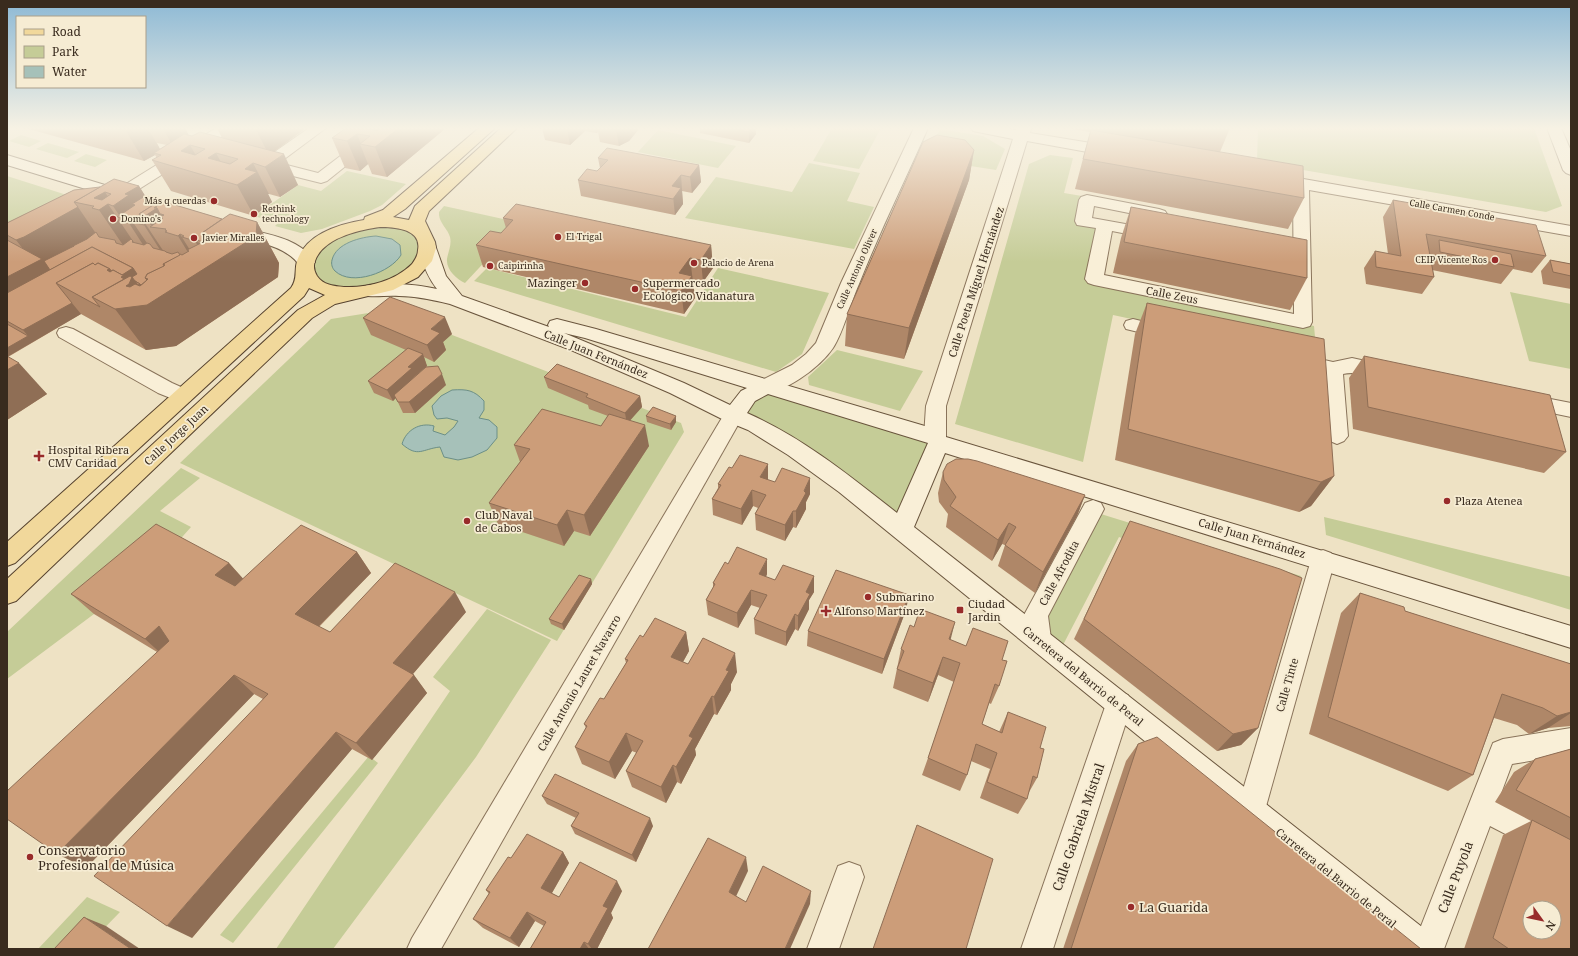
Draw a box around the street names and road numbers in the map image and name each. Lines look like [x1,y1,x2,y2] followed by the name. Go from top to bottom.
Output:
[1408,196,1496,223] street label: Calle Carmen Conde
[944,205,1007,359] street label: Calle Poeta Miguel Hernández
[833,226,880,311] street label: Calle Antonio Oliver
[1145,282,1200,307] street label: Calle Zeus
[542,326,651,381] street label: Calle Juan Fernández
[140,401,211,468] street label: Calle Jorge Juan
[1197,514,1308,561] street label: Calle Juan Fernández
[1035,537,1082,608] street label: Calle Afrodita
[533,612,624,754] street label: Calle Antonio Lauret Navarro
[1020,622,1147,729] street label: Carretera del Barrio de Peral
[1272,656,1301,714] street label: Calle Tinte
[1048,761,1108,893] street label: Calle Gabriela Mistral
[1273,824,1400,931] street label: Carretera del Barrio de Peral
[1433,838,1477,916] street label: Calle Puyola

